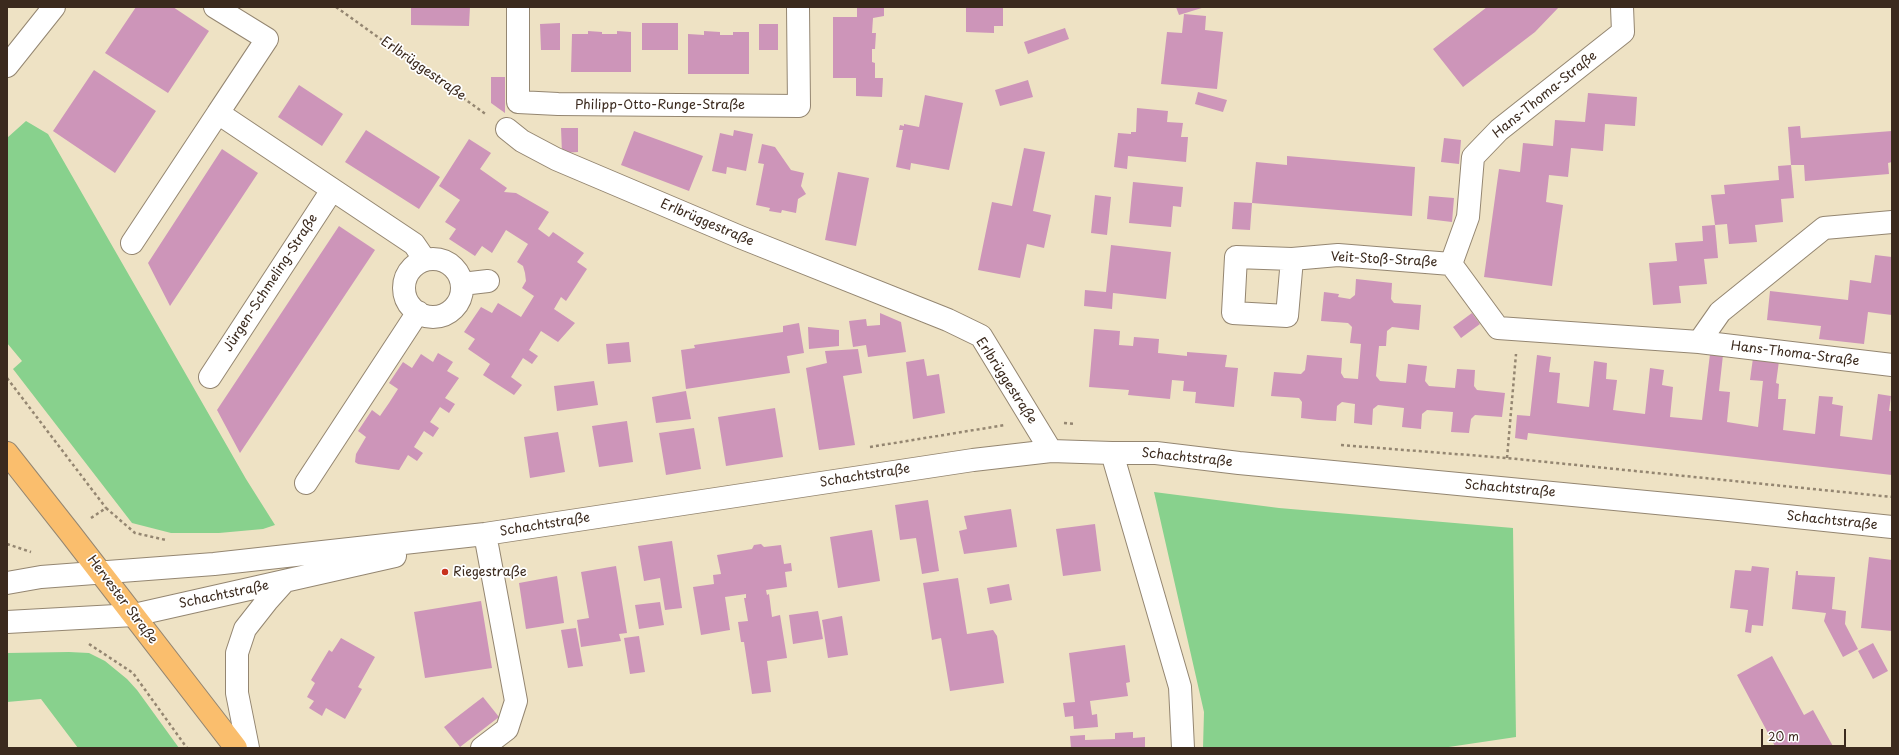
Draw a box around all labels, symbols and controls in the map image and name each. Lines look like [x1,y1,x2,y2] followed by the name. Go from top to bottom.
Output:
[378,34,468,104] street label: Erlbrüggestraße
[1490,48,1600,142] street label: Hans-Thoma-Straße
[575,97,745,113] street label: Philipp-Otto-Runge-Straße
[658,196,756,250] street label: Erlbrüggestraße
[221,211,321,355] street label: Jürgen-Schmeling-Straße
[1330,249,1438,271] street label: Veit-Stoß-Straße
[972,335,1040,427] street label: Erlbrüggestraße
[1730,338,1860,370] street label: Hans-Thoma-Straße
[1141,445,1233,471] street label: Schachtstraße
[819,461,911,491] street label: Schachtstraße
[1464,477,1556,501] street label: Schachtstraße
[1786,508,1878,534] street label: Schachtstraße
[499,510,591,540] street label: Schachtstraße
[84,553,160,647] street label: Hervester Straße
[453,564,527,580] place label: Riegestraße
[440,567,450,577] marker: Riegestraße
[178,578,270,612] street label: Schachtstraße
[1763,721,1848,747] scale bar
[1768,727,1799,745] text: 20 m

